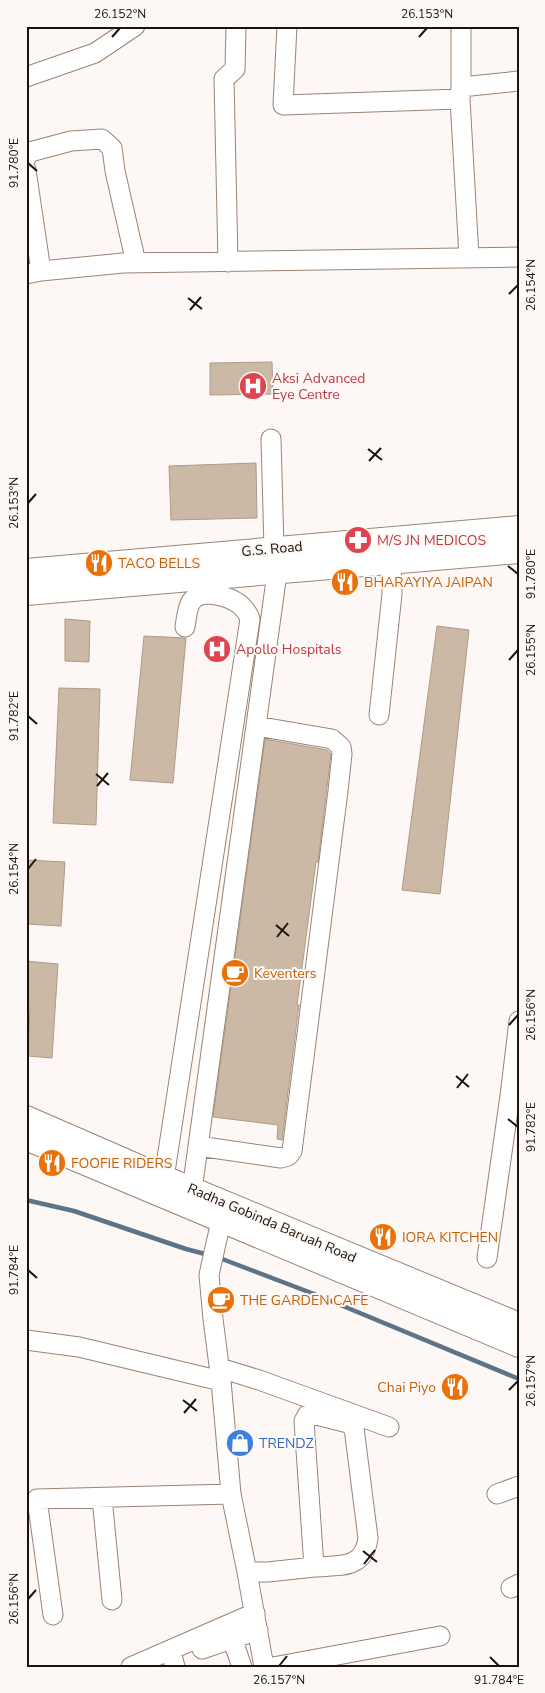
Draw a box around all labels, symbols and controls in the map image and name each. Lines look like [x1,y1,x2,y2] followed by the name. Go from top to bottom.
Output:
[94,6,146,22] text: 26.152°N
[401,6,453,22] text: 26.153°N
[6,138,22,188] text: 91.780°E
[523,259,539,311] text: 26.154°N
[272,369,365,404] place label: Aksi Advanced Eye Centre
[238,371,268,401] hospital icon: Aksi Advanced Eye Centre
[6,477,22,529] text: 26.153°N
[343,525,373,555] pharmacy icon: M/S JN MEDICOS
[377,531,487,550] place label: M/S JN MEDICOS
[241,537,303,561] street label: G.S. Road
[84,548,114,578] restaurant icon: TACO BELLS
[523,549,539,599] text: 91.780°E
[118,554,200,573] place label: TACO BELLS
[330,567,360,597] restaurant icon: BHARAYIYA JAIPAN
[364,573,493,592] place label: BHARAYIYA JAIPAN
[523,624,539,676] text: 26.155°N
[202,634,232,664] hospital icon: Apollo Hospitals
[236,640,342,659] place label: Apollo Hospitals
[6,691,22,741] text: 91.782°E
[6,843,22,895] text: 26.154°N
[220,958,250,988] cafe icon: Keventers
[254,964,317,983] place label: Keventers
[523,989,539,1041] text: 26.156°N
[523,1102,539,1152] text: 91.782°E
[37,1148,67,1178] restaurant icon: FOOFIE RIDERS
[71,1154,173,1173] place label: FOOFIE RIDERS
[185,1179,359,1267] street label: Radha Gobinda Baruah Road
[368,1222,398,1252] restaurant icon: IORA KITCHEN
[402,1228,498,1247] place label: IORA KITCHEN
[6,1245,22,1295] text: 91.784°E
[206,1285,236,1315] cafe icon: THE GARDEN CAFE
[240,1291,368,1310] place label: THE GARDEN CAFE
[523,1355,539,1407] text: 26.157°N
[440,1372,470,1402] restaurant icon: Chai Piyo
[377,1378,436,1397] place label: Chai Piyo
[225,1428,255,1458] shop icon: TRENDZ
[259,1434,314,1453] place label: TRENDZ
[6,1573,22,1625] text: 26.156°N
[253,1672,305,1688] text: 26.157°N
[474,1672,524,1688] text: 91.784°E

